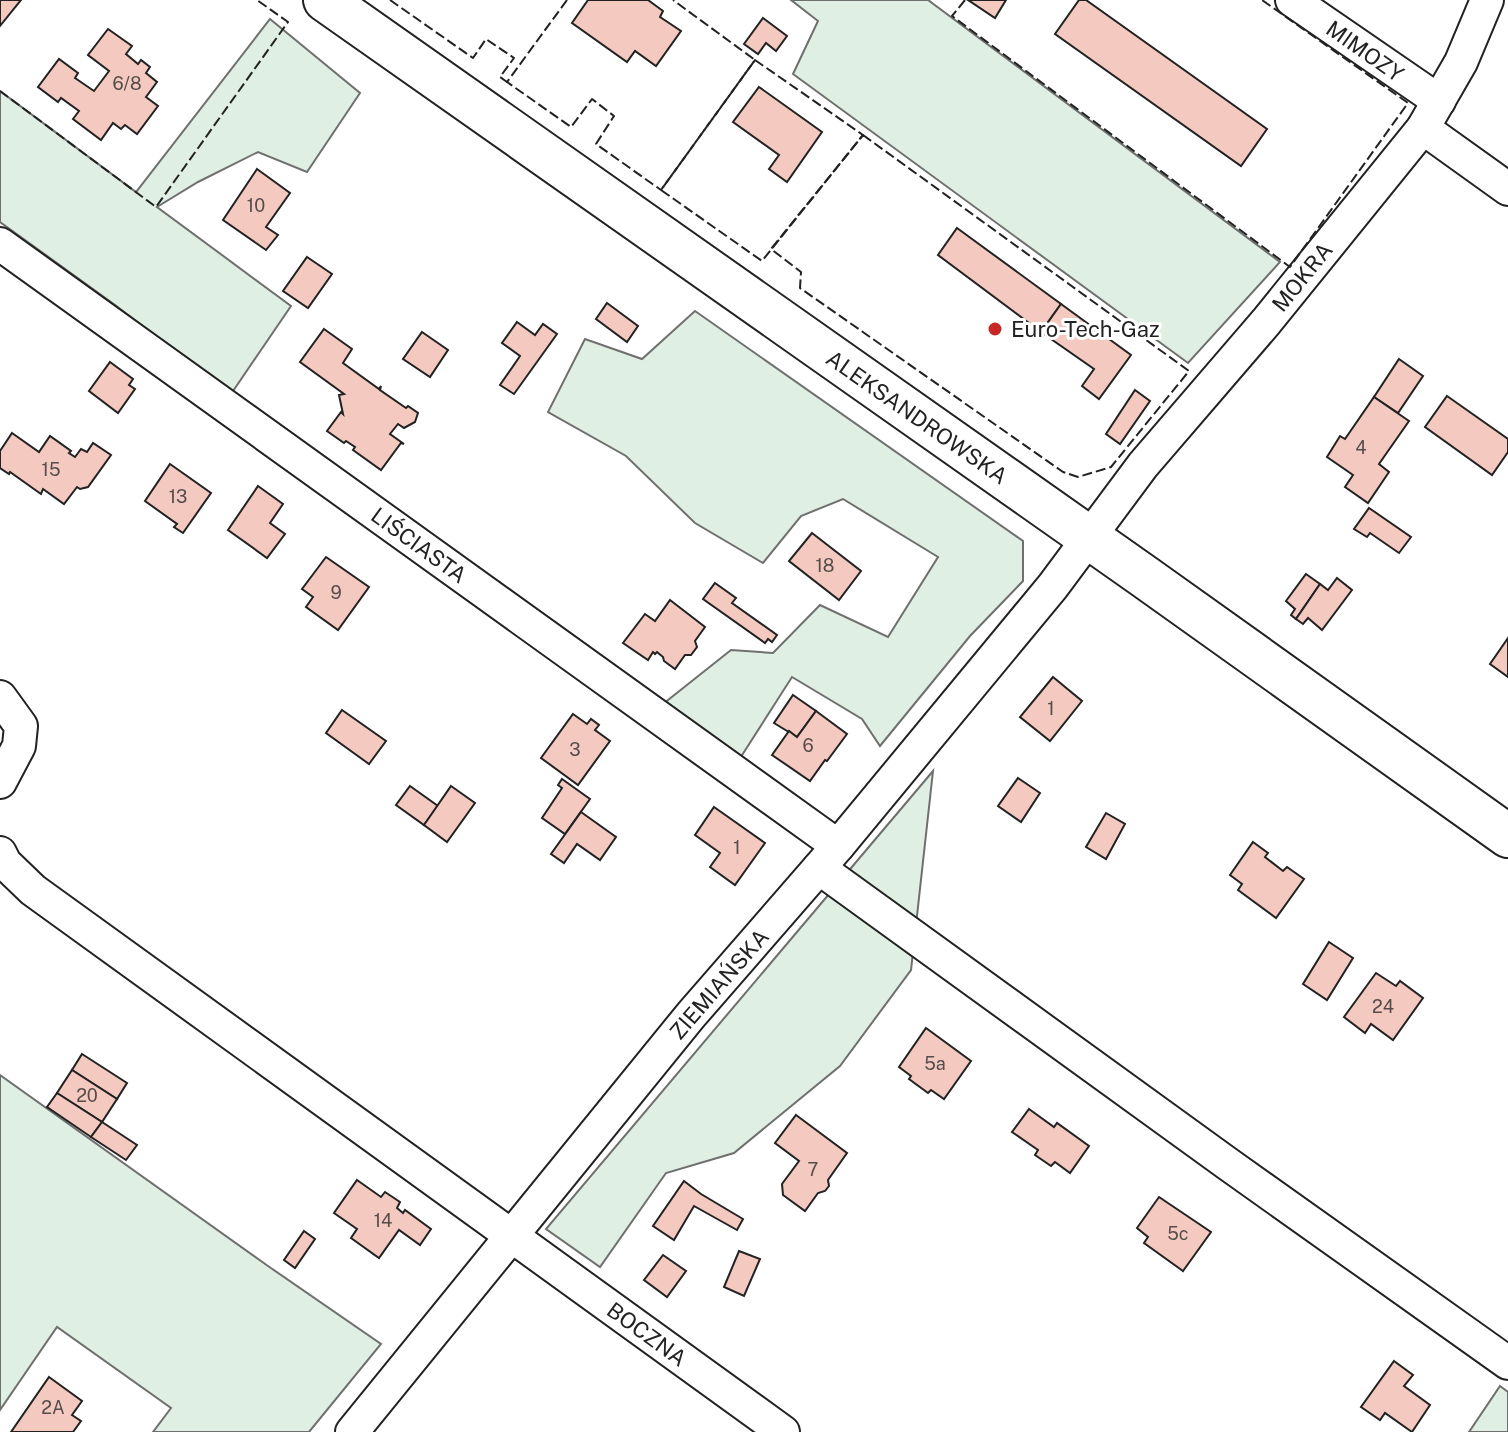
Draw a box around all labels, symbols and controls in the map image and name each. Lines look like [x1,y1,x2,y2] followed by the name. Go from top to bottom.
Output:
[1321,15,1409,87] street label: MIMOZY
[112,73,142,94] house number: 6/8
[247,195,265,216] house number: 10
[1266,237,1338,317] street label: MOKRA
[1011,316,1160,342] place label: Euro-Tech-Gaz
[986,320,1004,338] marker: Euro-Tech-Gaz
[821,345,1013,489] street label: ALEKSANDROWSKA
[1355,437,1367,458] house number: 4
[42,459,60,480] house number: 15
[169,486,187,507] house number: 13
[366,501,472,588] street label: LIŚCIASTA
[816,555,834,576] house number: 18
[330,582,342,603] house number: 9
[1047,698,1055,719] house number: 1
[802,735,814,756] house number: 6
[569,739,581,760] house number: 3
[733,837,741,858] house number: 1
[664,924,774,1044] street label: ZIEMIAŃSKA
[1372,996,1394,1017] house number: 24
[924,1053,946,1074] house number: 5a
[76,1085,98,1106] house number: 20
[808,1159,818,1180] house number: 7
[374,1210,392,1231] house number: 14
[1167,1223,1189,1244] house number: 5c
[602,1296,692,1372] street label: BOCZNA
[41,1397,65,1418] house number: 2A

